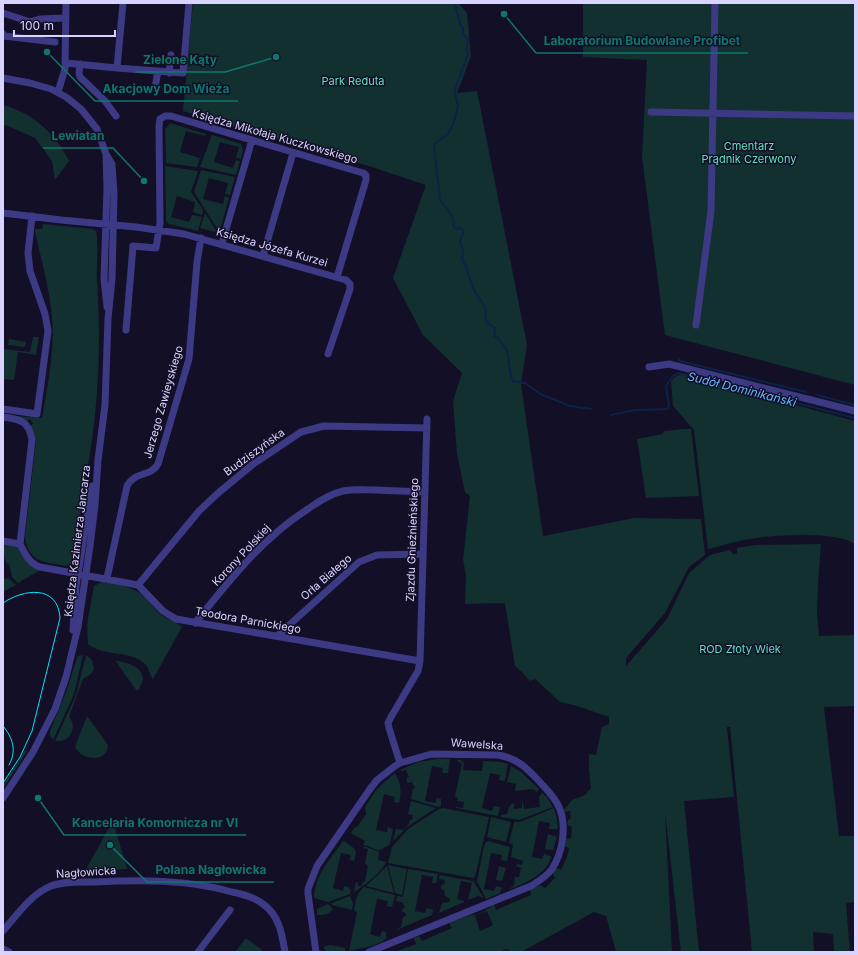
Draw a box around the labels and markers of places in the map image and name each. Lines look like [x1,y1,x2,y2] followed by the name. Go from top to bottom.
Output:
[536,29,748,53] callout: Laboratorium Budowlane Profibet
[135,48,225,72] callout: Zielone Kąty
[95,77,238,101] callout: Akacjowy Dom Wieża
[43,124,113,148] callout: Lewiatan
[64,811,246,835] callout: Kancelaria Komornicza nr VI
[147,858,274,882] callout: Polana Nagłowicka

